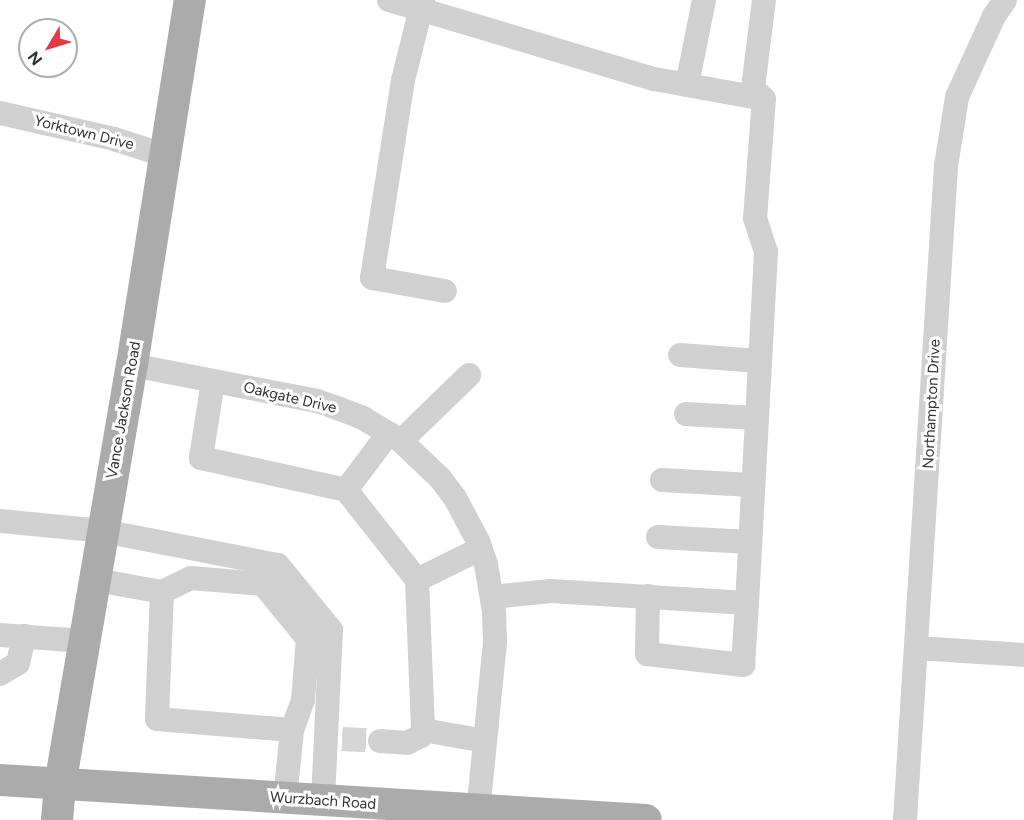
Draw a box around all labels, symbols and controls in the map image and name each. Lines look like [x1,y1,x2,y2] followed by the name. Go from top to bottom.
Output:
[18,18,78,78] north arrow
[24,47,46,69] text: N
[32,112,136,154] street label: Yorktown Drive
[920,339,944,469] street label: Northampton Drive
[103,340,145,480] street label: Vance Jackson Road
[242,379,338,417] street label: Oakgate Drive
[269,788,377,814] street label: Wurzbach Road

